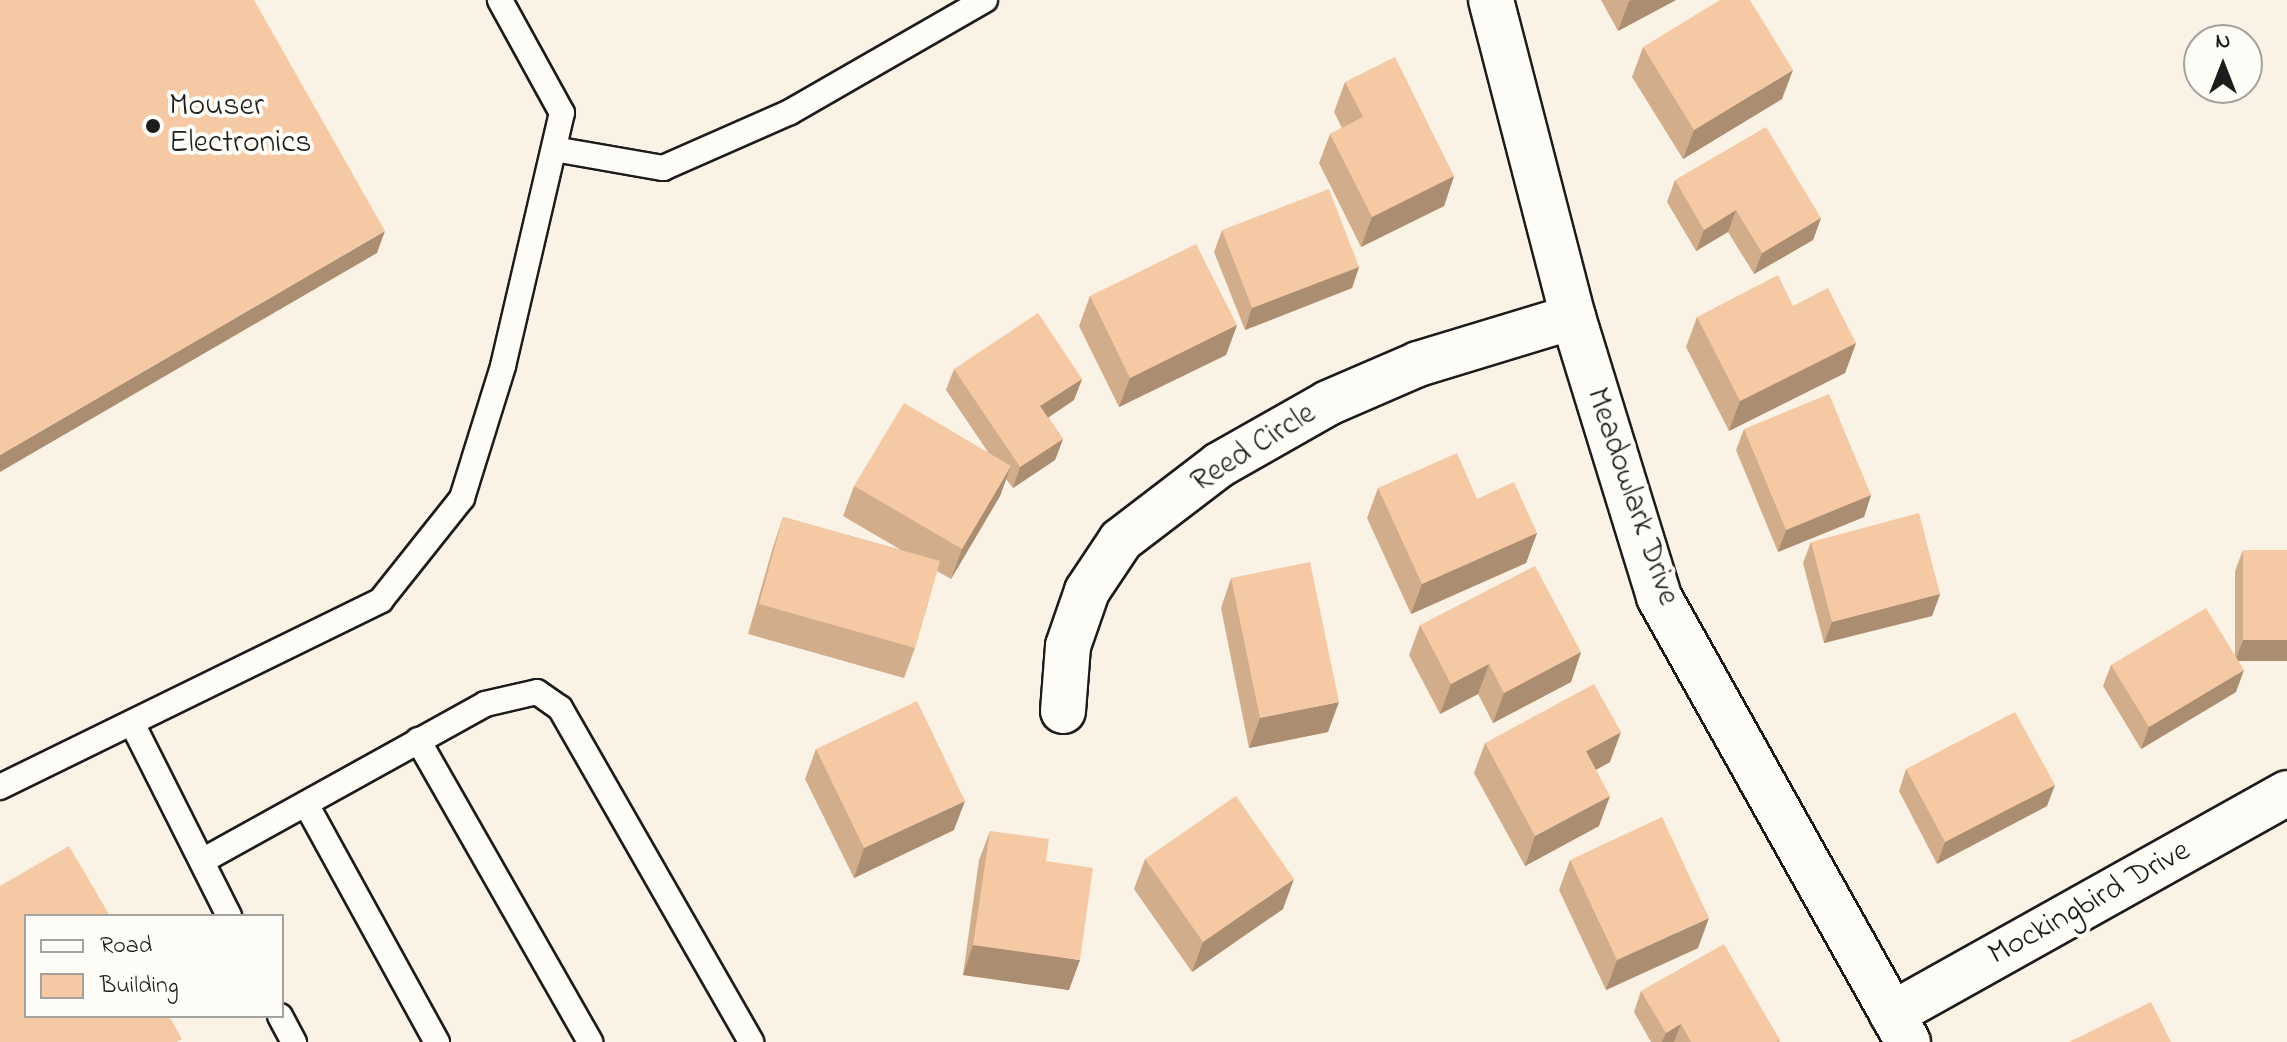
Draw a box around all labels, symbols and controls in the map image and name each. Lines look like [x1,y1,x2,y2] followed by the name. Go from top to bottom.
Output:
[2183,24,2263,104] north arrow
[2216,26,2230,58] text: N
[169,89,312,164] place label: Mouser Electronics
[144,117,162,135] marker: Mouser Electronics
[1576,383,1686,611] street label: Meadowlark Drive
[1185,396,1323,502] street label: Reed Circle
[1983,833,2197,975] street label: Mockingbird Drive
[24,914,284,1018] legend
[100,929,152,964] text: Road
[100,969,179,1004] text: Building

